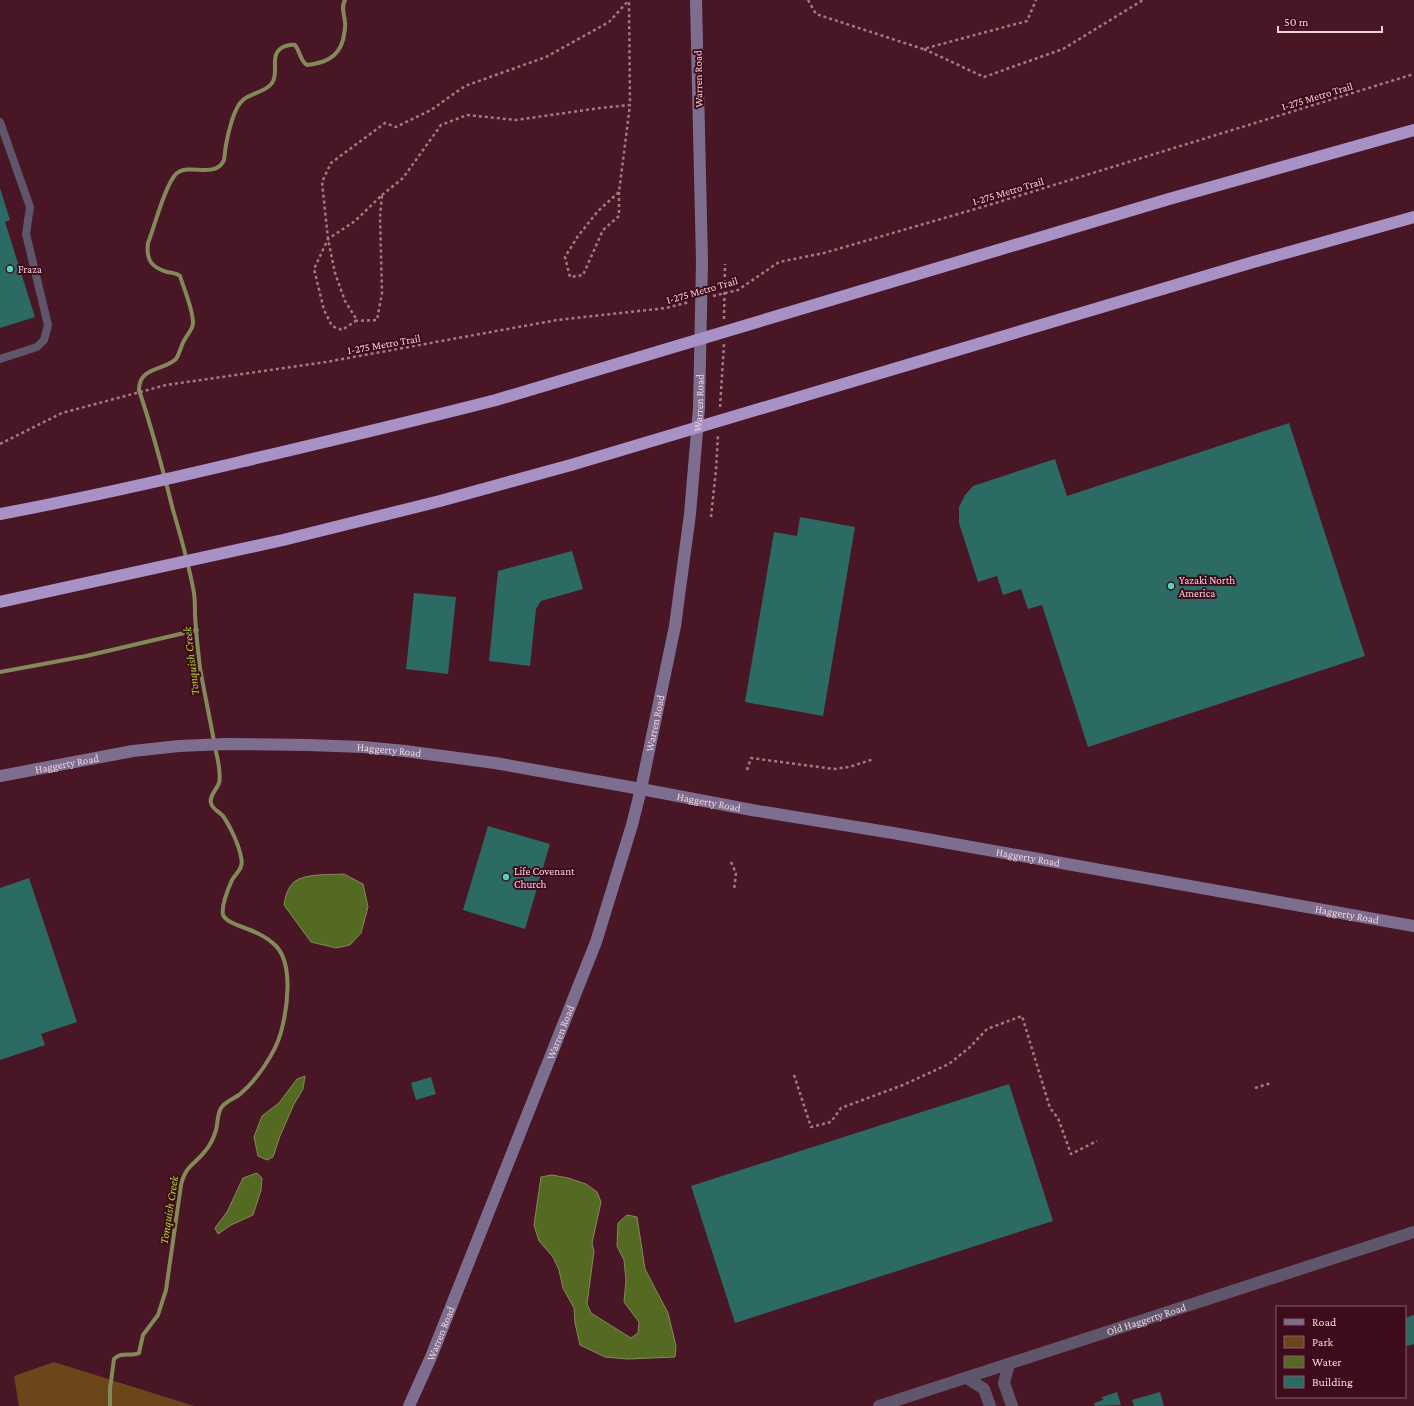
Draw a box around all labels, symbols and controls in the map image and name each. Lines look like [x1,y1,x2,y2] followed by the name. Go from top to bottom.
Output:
[1278,8,1382,34] scale bar
[1284,15,1309,29] text: 50 m
[691,50,704,108] street label: Warren Road
[1280,79,1354,113] street label: I-275 Metro Trail
[971,174,1045,208] street label: I-275 Metro Trail
[18,263,42,275] place label: Fraza
[5,264,15,274] marker: Fraza
[665,274,739,306] street label: I-275 Metro Trail
[347,332,421,356] street label: I-275 Metro Trail
[691,374,706,432] street label: Warren Road
[1179,574,1235,599] place label: Yazaki North America
[1166,581,1176,591] marker: Yazaki North America
[180,625,202,696] water label: Tonquish Creek
[643,694,666,753] street label: Warren Road
[357,741,422,759] street label: Haggerty Road
[34,752,100,775] street label: Haggerty Road
[676,790,742,814] street label: Haggerty Road
[995,846,1061,869] street label: Haggerty Road
[514,865,575,890] place label: Life Covenant Church
[501,872,511,882] marker: Life Covenant Church
[1314,902,1380,926] street label: Haggerty Road
[544,1003,576,1061] street label: Warren Road
[157,1174,181,1245] water label: Tonquish Creek
[1105,1301,1188,1338] street label: Old Haggerty Road
[424,1304,457,1362] street label: Warren Road
[1276,1306,1406,1398] legend
[1312,1315,1337,1329] text: Road
[1312,1335,1334,1349] text: Park
[1312,1355,1342,1369] text: Water
[1312,1375,1353,1389] text: Building

